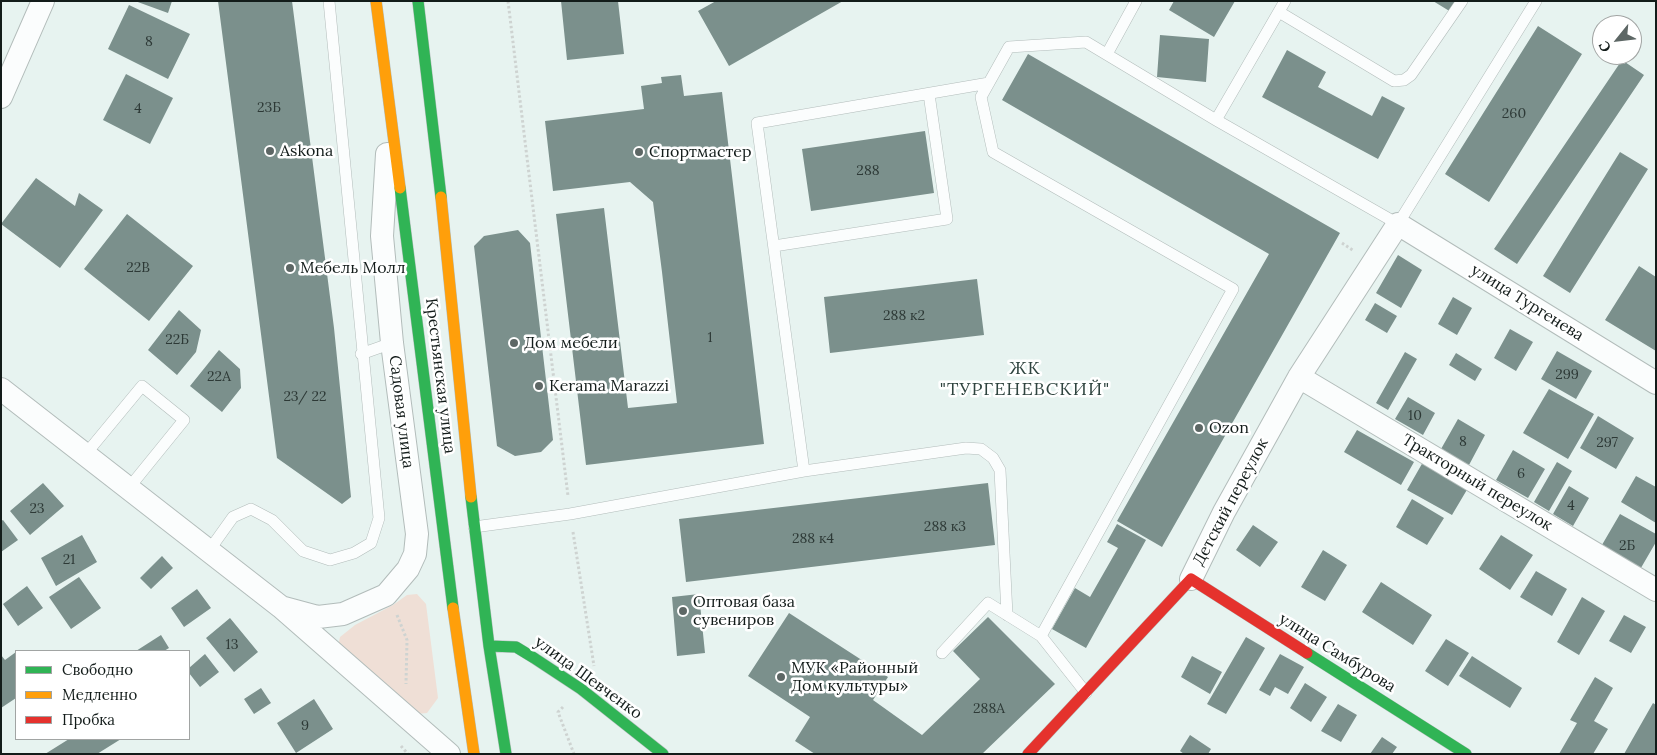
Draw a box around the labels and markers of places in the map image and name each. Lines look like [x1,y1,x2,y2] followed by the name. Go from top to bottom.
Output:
[280,141,333,161] place label: Askona
[649,142,752,162] place label: Спортмастер
[264,145,276,157] marker: Askona
[633,146,645,158] marker: Спортмастер
[300,258,406,278] place label: Мебель Молл
[284,262,296,274] marker: Мебель Молл
[524,333,618,353] place label: Дом мебели
[508,337,520,349] marker: Дом мебели
[549,376,669,396] place label: Kerama Marazzi
[533,380,545,392] marker: Kerama Marazzi
[1209,418,1249,438] place label: Ozon
[1193,422,1205,434] marker: Ozon
[693,592,795,630] place label: Оптовая база сувениров
[677,605,689,617] marker: Оптовая база сувениров
[791,658,918,696] place label: МУК «Районный Дом культуры»
[775,671,787,683] marker: МУК «Районный Дом культуры»

